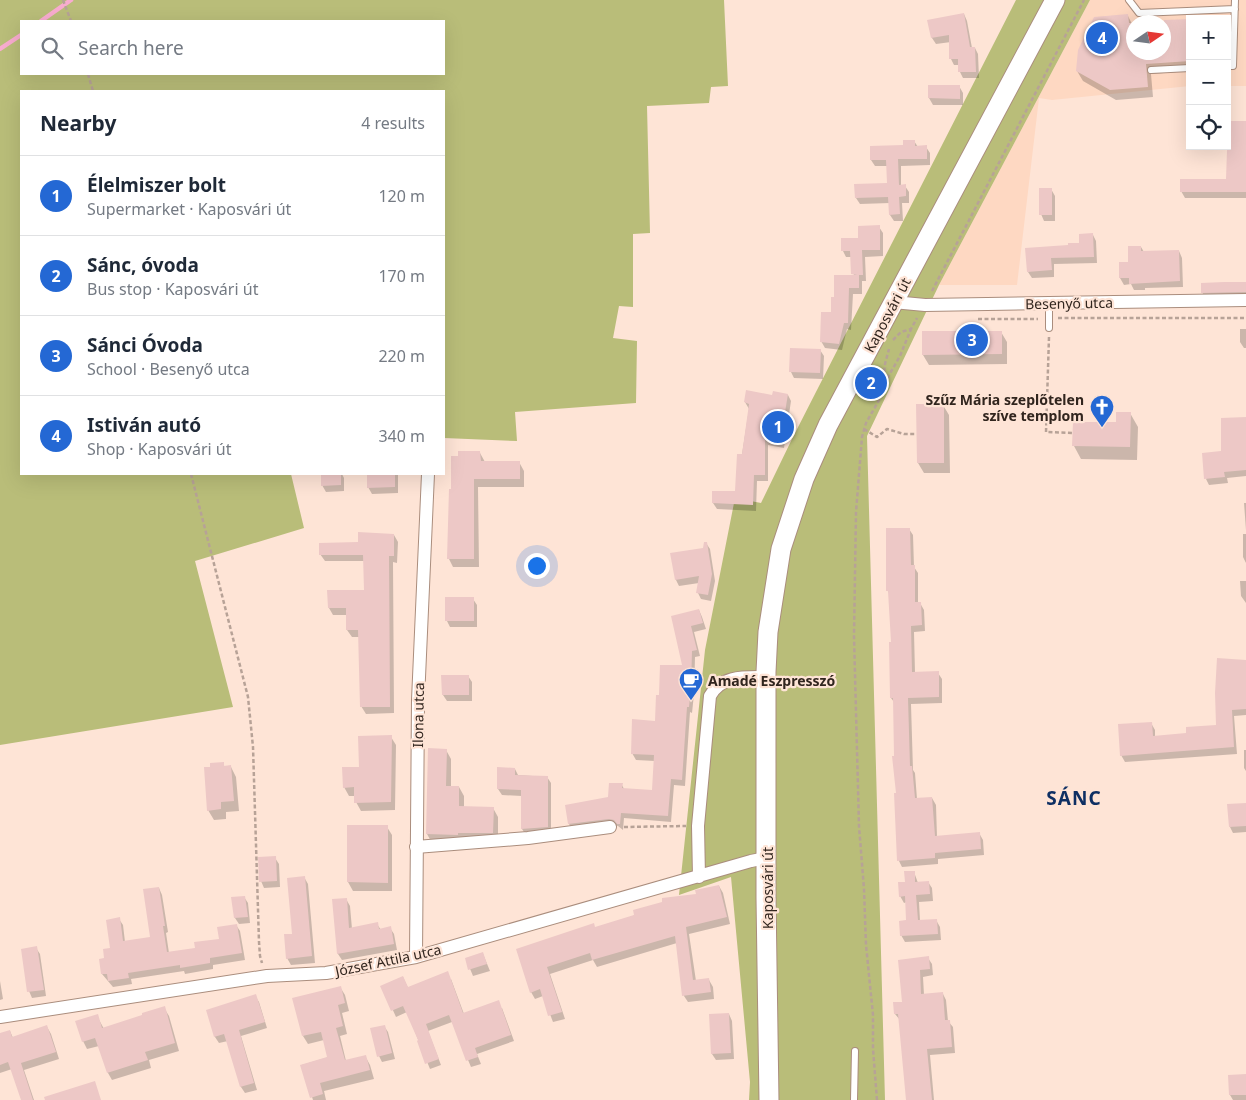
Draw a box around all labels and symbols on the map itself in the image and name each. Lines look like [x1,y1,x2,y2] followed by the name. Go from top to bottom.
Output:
[1126,15,1171,60] north arrow
[1086,19,1118,57] pin: 4
[859,274,915,356] street label: Kaposvári út
[1025,293,1113,313] street label: Besenyő utca
[956,321,988,359] pin: 3
[855,364,887,402] pin: 2
[926,390,1084,425] place label: Szűz Mária szeplőtelen szíve templom
[1089,394,1115,428] church icon: Szűz Mária szeplőtelen szíve templom
[762,408,794,446] pin: 1
[524,553,550,579] your location
[678,667,704,701] cafe icon: Amadé Eszpresszó
[708,671,835,690] place label: Amadé Eszpresszó
[408,682,428,748] street label: Ilona utca
[1046,785,1102,811] district label: SÁNC
[758,847,777,929] street label: Kaposvári út
[331,939,443,981] street label: József Attila utca

